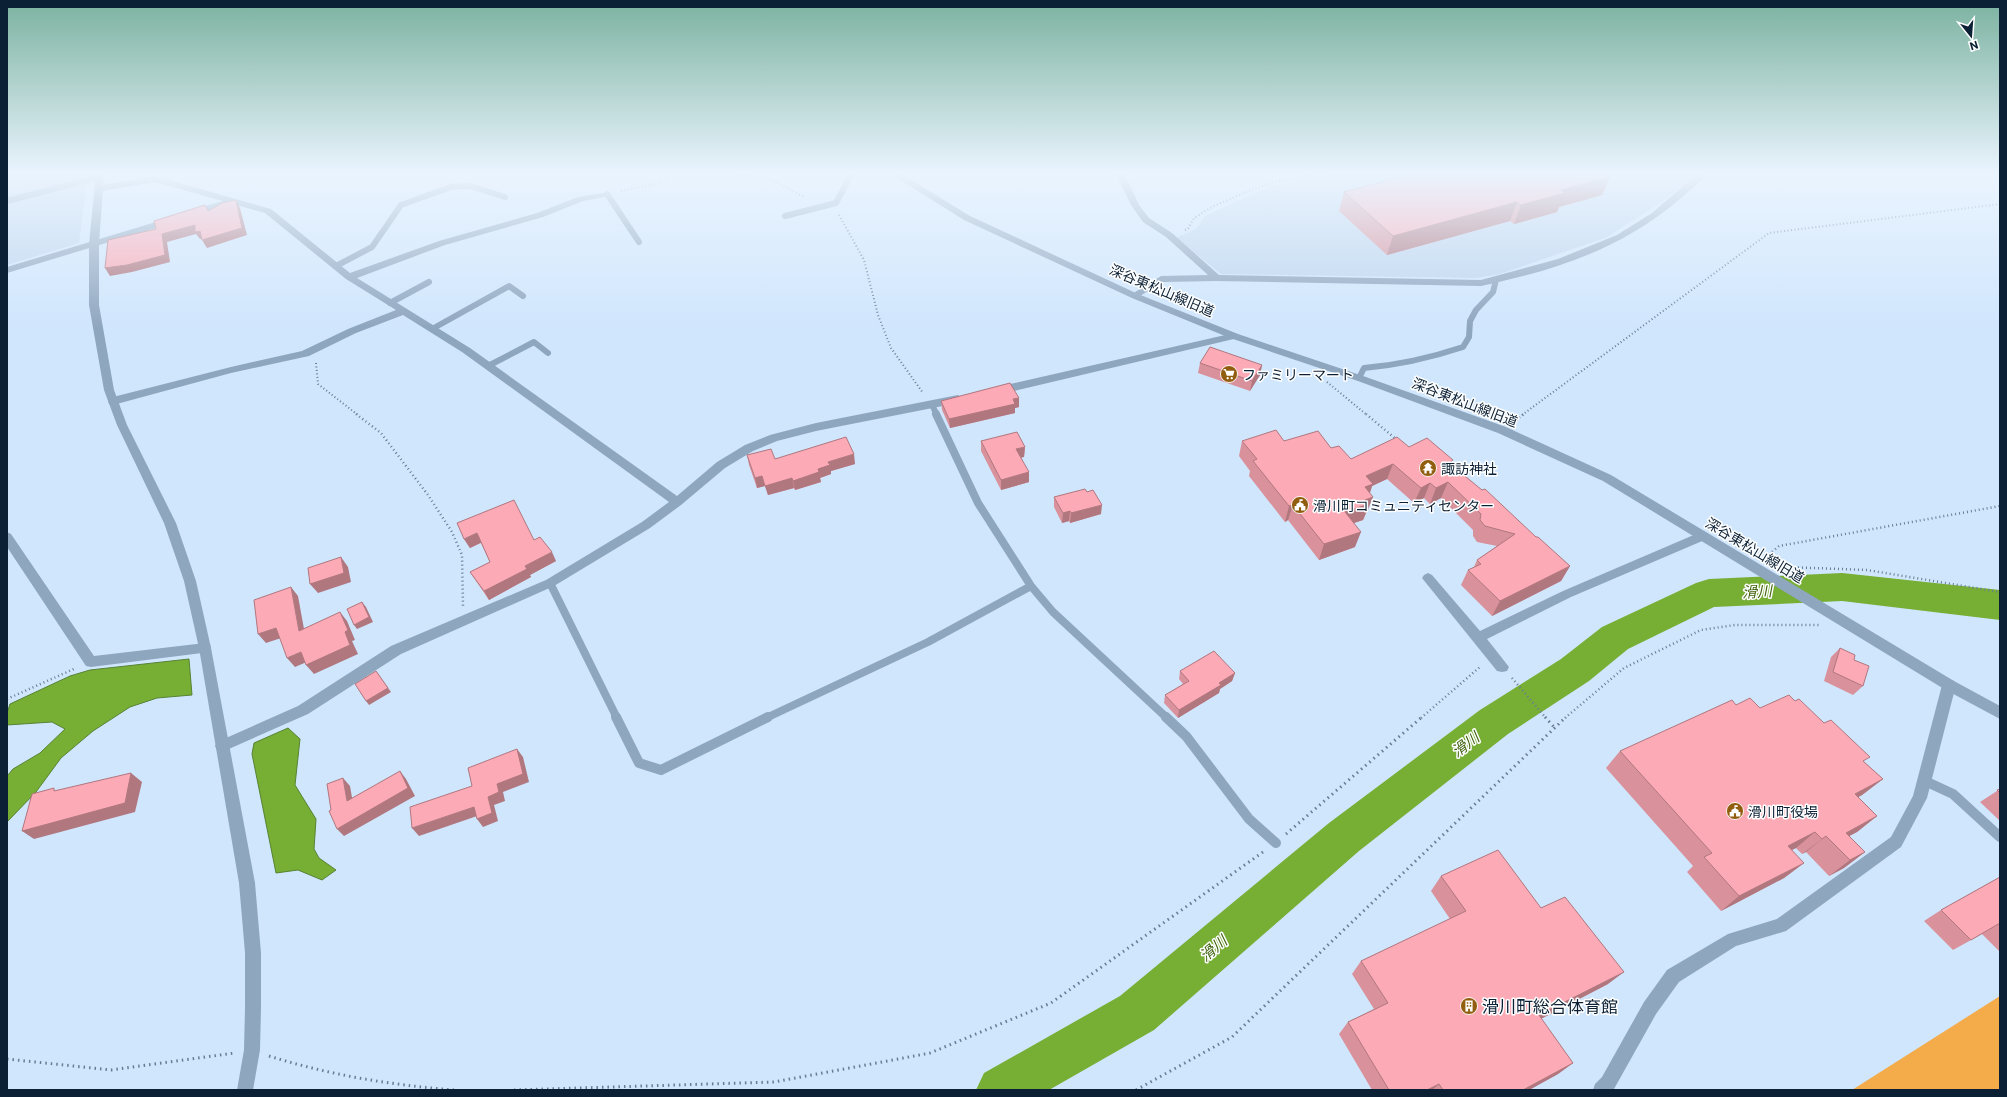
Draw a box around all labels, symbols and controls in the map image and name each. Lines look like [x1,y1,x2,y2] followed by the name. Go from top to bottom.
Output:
[1951,16,1991,56] north arrow
[1968,39,1980,53] text: N
[1107,260,1217,320] street label: 深谷東松山線旧道
[1219,364,1239,384] supermarket icon: ファミリーマート
[1242,366,1354,383] place label: ファミリーマート
[1410,374,1520,430] street label: 深谷東松山線旧道
[1418,458,1438,478] temple icon: 諏訪神社
[1441,460,1497,477] place label: 諏訪神社
[1290,495,1310,515] public building icon: 滑川町コミュニティセンター
[1313,497,1494,514] place label: 滑川町コミュニティセンター
[1703,514,1807,586] street label: 深谷東松山線旧道
[1742,581,1774,601] water label: 滑川
[1448,727,1484,760] water label: 滑川
[1725,801,1745,821] public building icon: 滑川町役場
[1748,803,1818,820] place label: 滑川町役場
[1196,930,1232,965] water label: 滑川
[1459,996,1479,1016] building icon: 滑川町総合体育館
[1482,996,1618,1017] place label: 滑川町総合体育館

